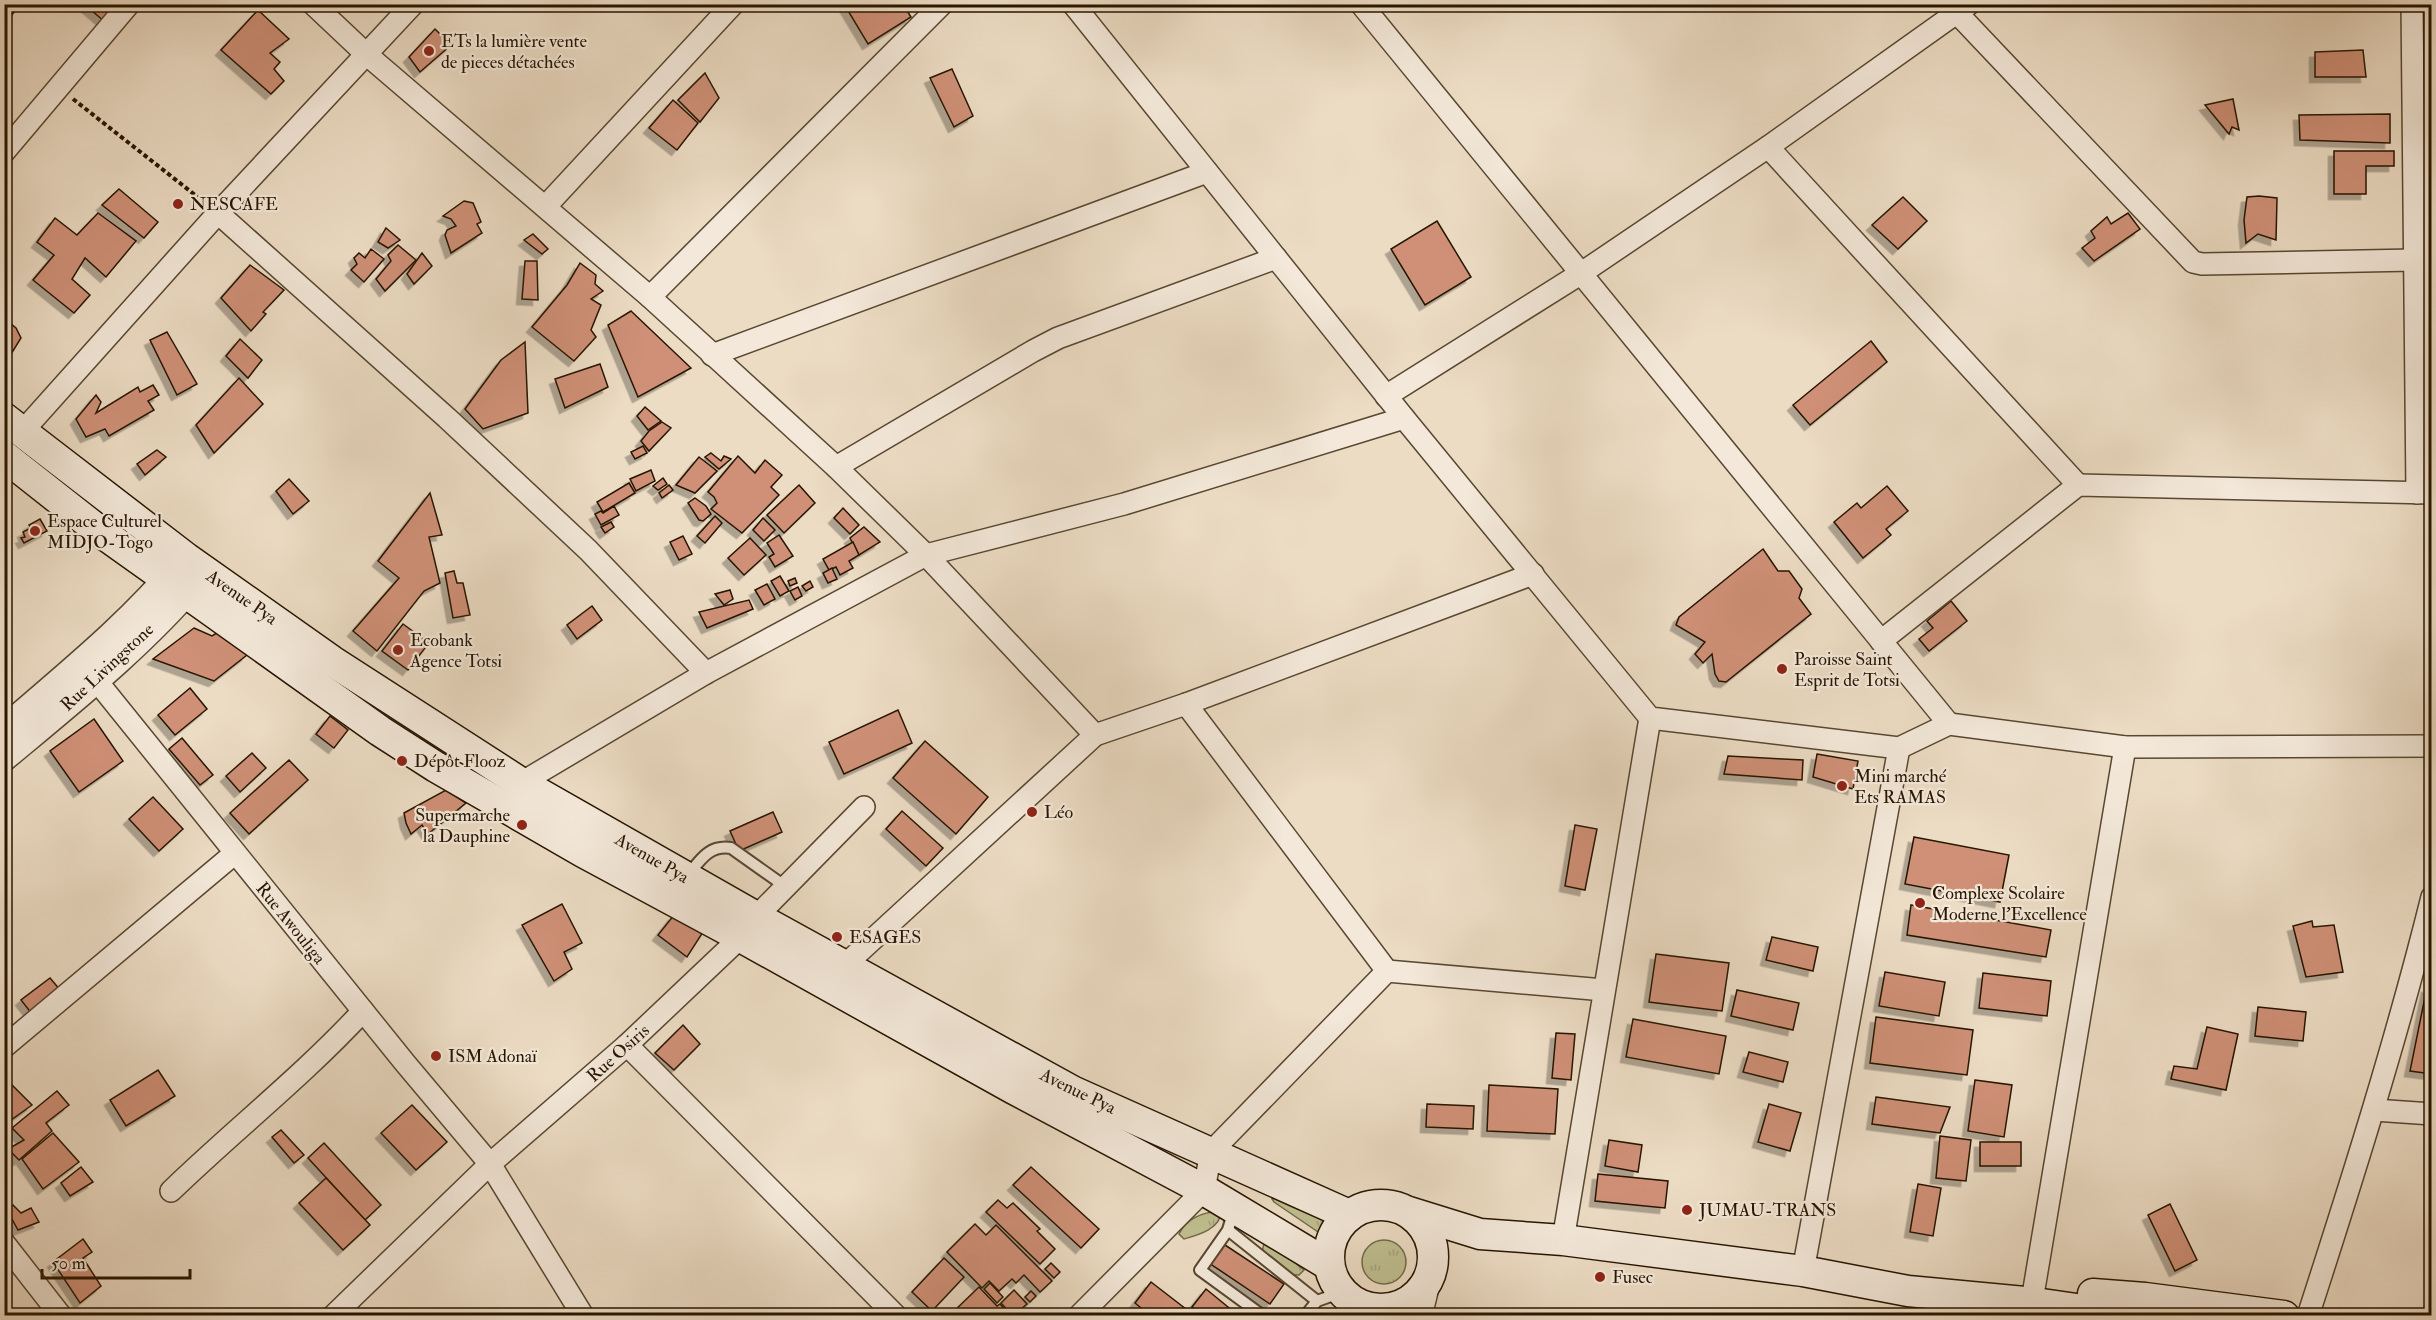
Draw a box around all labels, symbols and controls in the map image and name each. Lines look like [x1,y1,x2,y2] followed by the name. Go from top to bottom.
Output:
[441,30,587,74] place label: ETs la lumière vente de pieces détachées
[422,44,436,58] marker: ETs la lumière vente de pieces détachées
[190,193,278,216] place label: NESCAFE
[171,197,185,211] marker: NESCAFE
[47,510,162,554] place label: Espace Culturel MIDJO-Togo
[28,524,42,538] marker: Espace Culturel MIDJO-Togo
[201,564,282,631] street label: Avenue Pya
[56,618,159,716] street label: Rue Livingstone
[409,629,502,673] place label: Ecobank Agence Totsi
[391,643,405,657] marker: Ecobank Agence Totsi
[1794,648,1900,692] place label: Paroisse Saint Esprit de Totsi
[1775,662,1789,676] marker: Paroisse Saint Esprit de Totsi
[414,750,506,773] place label: Dépôt Flooz
[395,754,409,768] marker: Dépôt Flooz
[1854,765,1947,809] place label: Mini marché Ets RAMAS
[1835,779,1849,793] marker: Mini marché Ets RAMAS
[1044,801,1074,824] place label: Léo
[415,804,510,848] place label: Supermarche la Dauphine
[1025,805,1039,819] marker: Léo
[515,818,529,832] marker: Supermarche la Dauphine
[610,828,693,889] street label: Avenue Pya
[251,878,331,970] street label: Rue Awouliga
[1932,882,2087,926] place label: Complexe Scolaire Moderne l'Excellence
[1913,896,1927,910] marker: Complexe Scolaire Moderne l'Excellence
[849,926,921,949] place label: ESAGES
[830,930,844,944] marker: ESAGES
[582,1019,654,1088] street label: Rue Osiris
[448,1045,538,1068] place label: ISM Adonaï
[429,1049,443,1063] marker: ISM Adonaï
[1035,1063,1120,1120] street label: Avenue Pya
[1698,1199,1836,1222] place label: JUMAU-TRANS
[1680,1203,1694,1217] marker: JUMAU-TRANS
[42,1242,190,1280] scale bar
[51,1252,86,1275] text: 50 m
[1612,1266,1653,1289] place label: Fusec
[1593,1270,1607,1284] marker: Fusec

